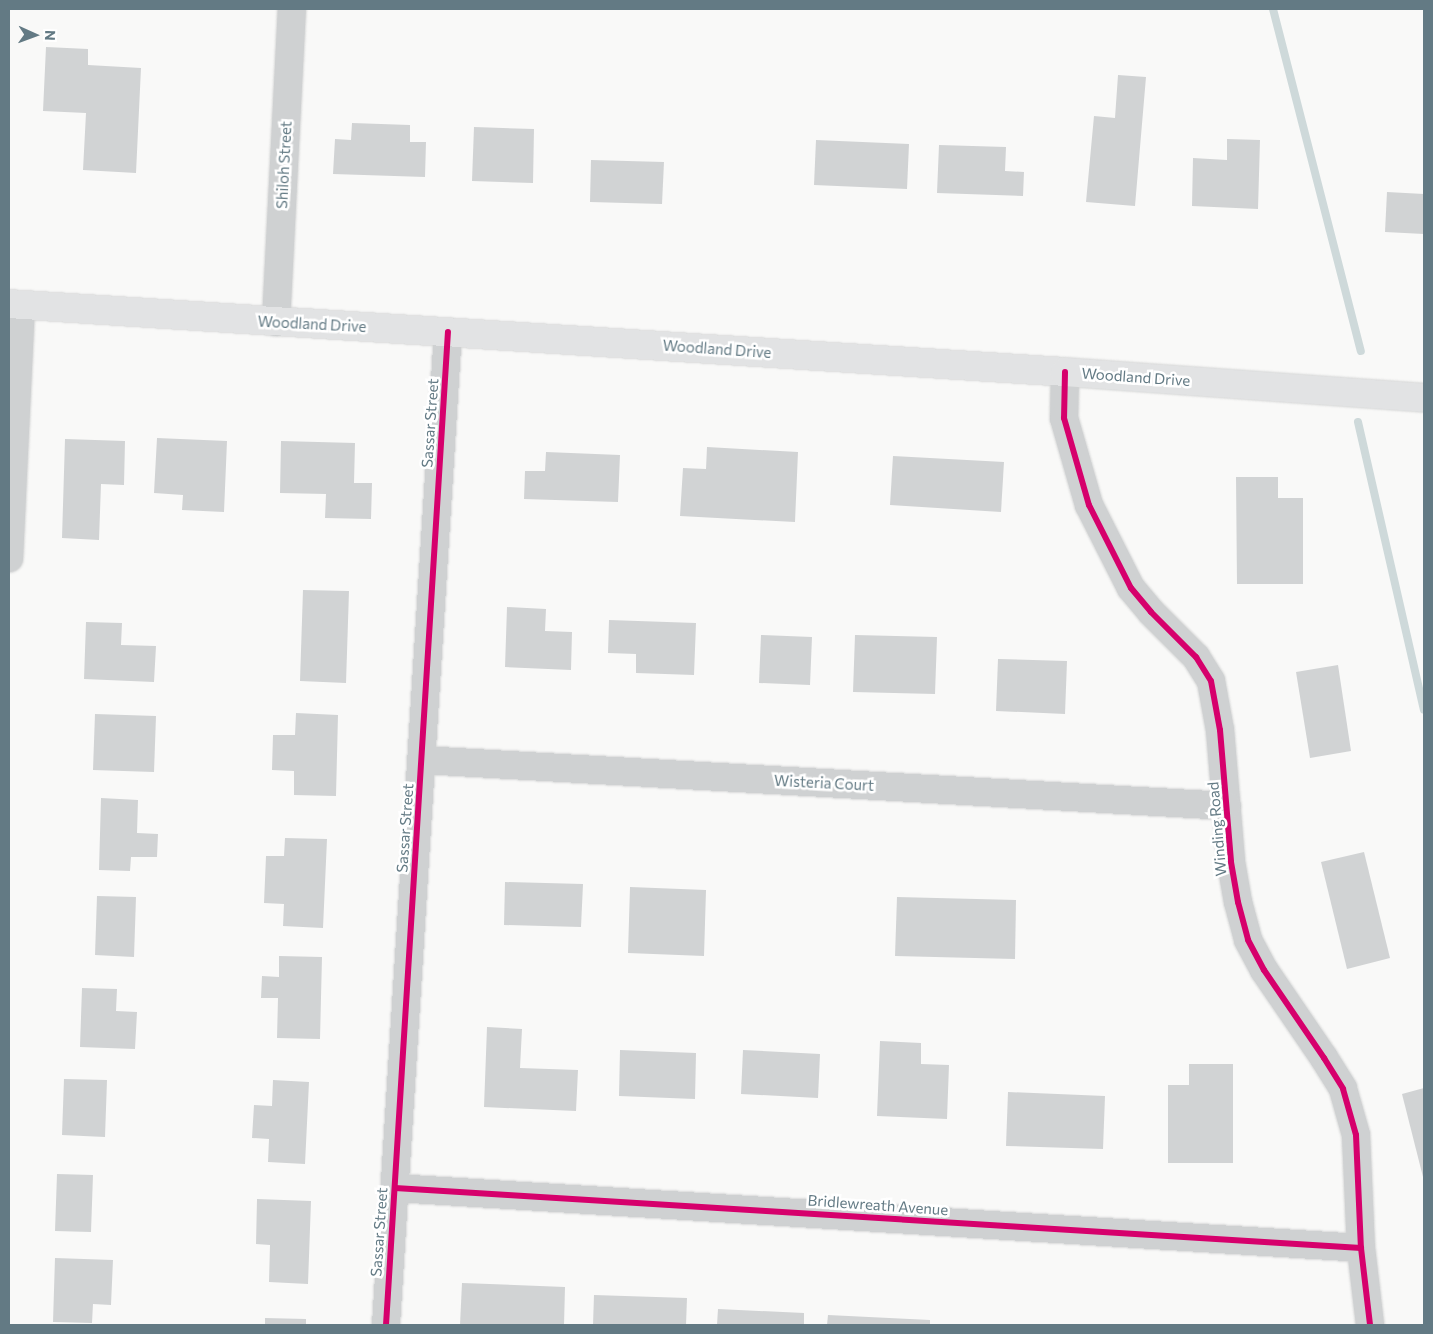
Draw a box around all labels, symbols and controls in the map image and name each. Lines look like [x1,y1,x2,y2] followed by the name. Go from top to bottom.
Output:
[10,10,60,60] north arrow
[42,30,59,41] text: N
[273,121,295,209] street label: Shiloh Street
[257,312,367,336] street label: Woodland Drive
[662,336,772,362] street label: Woodland Drive
[1081,364,1191,390] street label: Woodland Drive
[418,378,442,468] street label: Sassar Street
[773,771,875,795] street label: Wisteria Court
[1204,781,1230,877] street label: Winding Road
[393,783,417,873] street label: Sassar Street
[367,1187,391,1277] street label: Sassar Street
[807,1191,949,1219] street label: Bridlewreath Avenue

